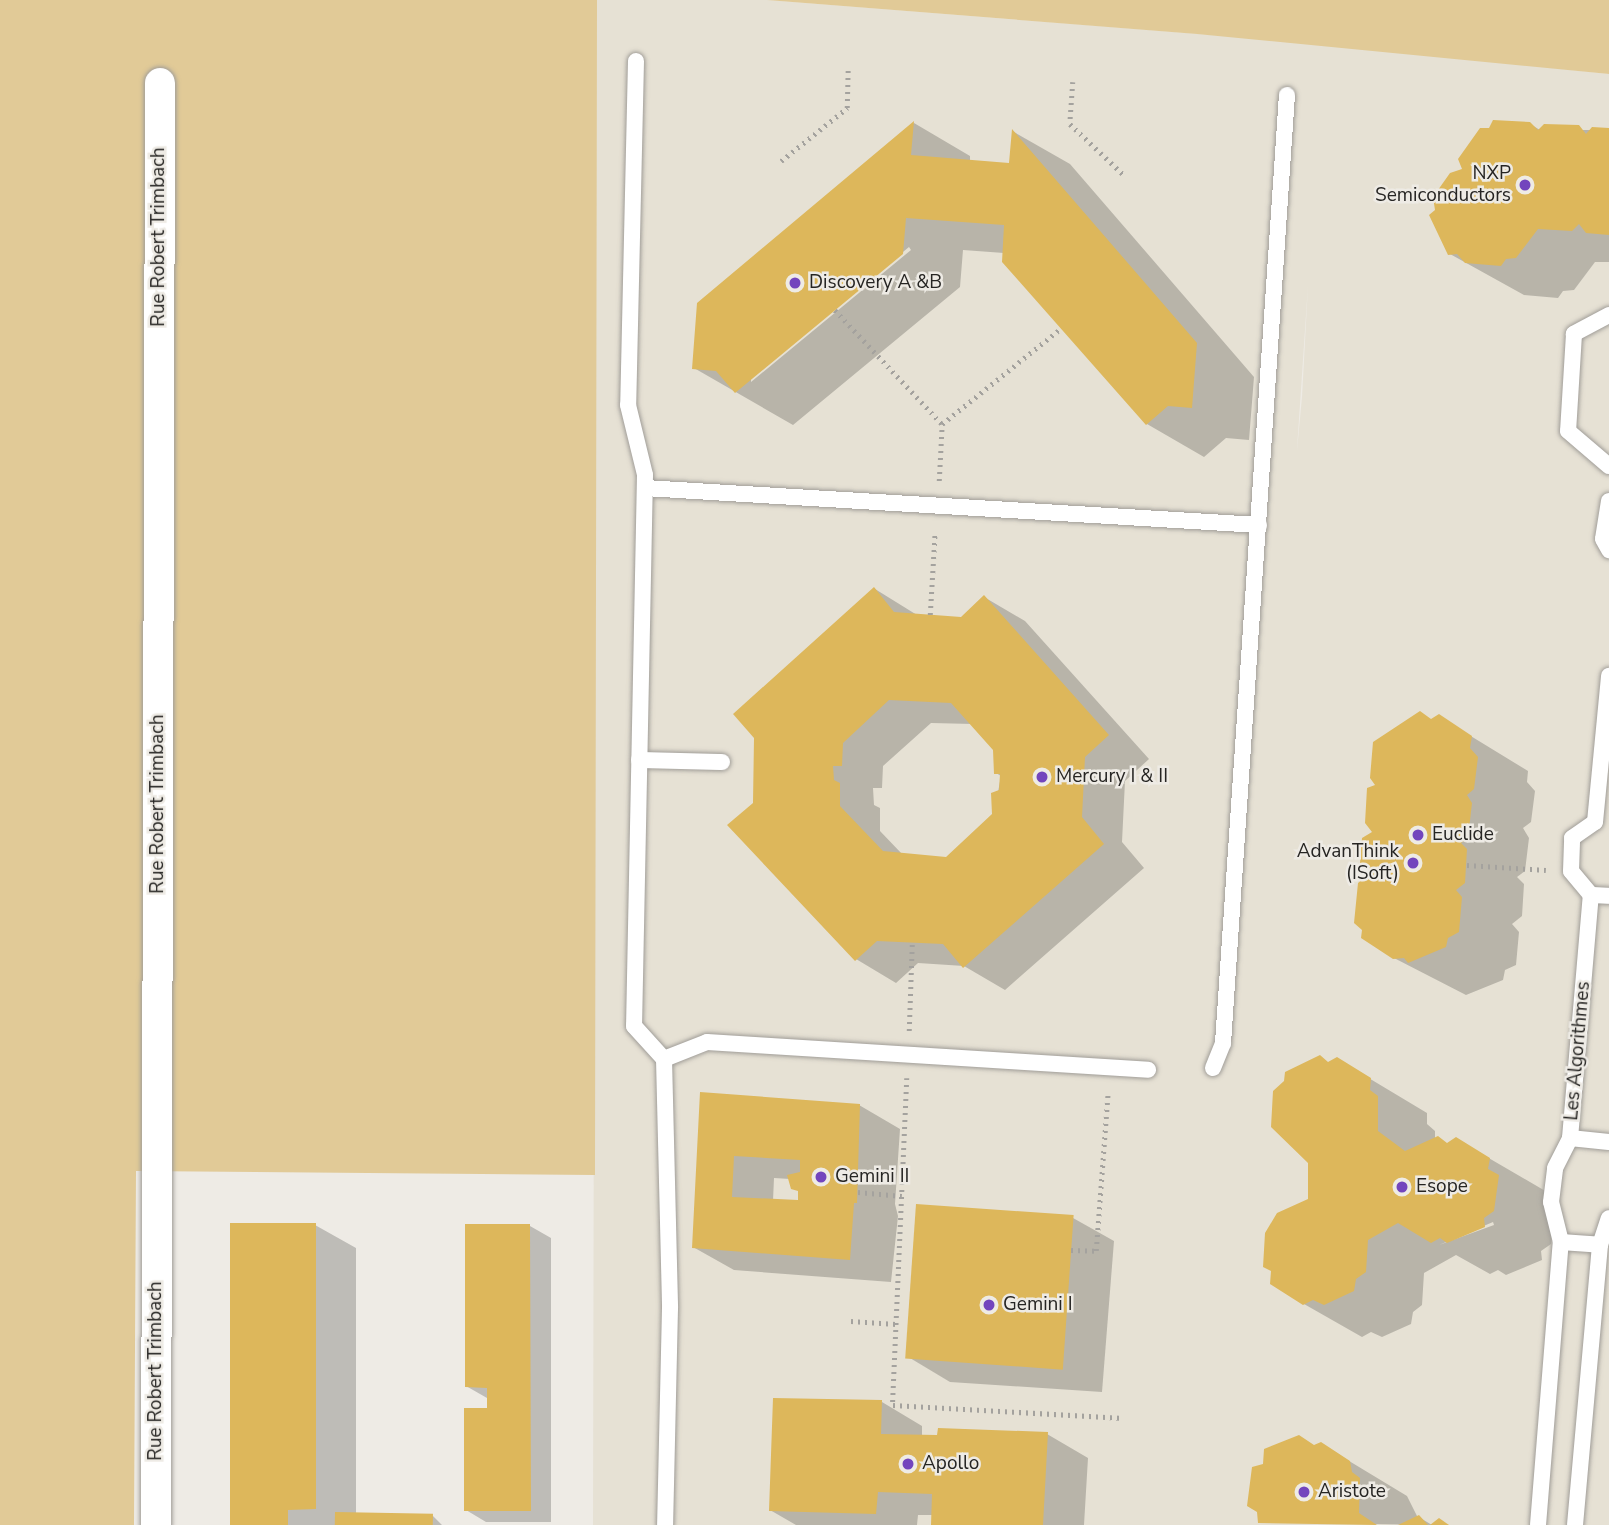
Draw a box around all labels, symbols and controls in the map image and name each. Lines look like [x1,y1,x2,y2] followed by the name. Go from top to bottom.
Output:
[148,147,170,327] street label: Rue Robert Trimbach
[1375,163,1511,207] place label: NXP Semiconductors
[1517,177,1533,193] marker: NXP Semiconductors
[809,272,942,294] place label: Discovery A &B
[787,275,803,291] marker: Discovery A &B
[147,714,169,894] street label: Rue Robert Trimbach
[1056,766,1168,788] place label: Mercury I & II
[1034,769,1050,785] marker: Mercury I & II
[1432,824,1494,846] place label: Euclide
[1410,827,1426,843] marker: Euclide
[1297,841,1399,885] place label: AdvanThink (ISoft)
[1405,855,1421,871] marker: AdvanThink (ISoft)
[1561,980,1595,1122] street label: Les Algorithmes
[835,1166,909,1188] place label: Gemini II
[813,1169,829,1185] marker: Gemini II
[1416,1176,1468,1198] place label: Esope
[1394,1179,1410,1195] marker: Esope
[145,1281,167,1461] street label: Rue Robert Trimbach
[1003,1294,1073,1316] place label: Gemini I
[981,1297,997,1313] marker: Gemini I
[922,1453,979,1475] place label: Apollo
[900,1456,916,1472] marker: Apollo
[1318,1481,1386,1503] place label: Aristote
[1296,1484,1312,1500] marker: Aristote

